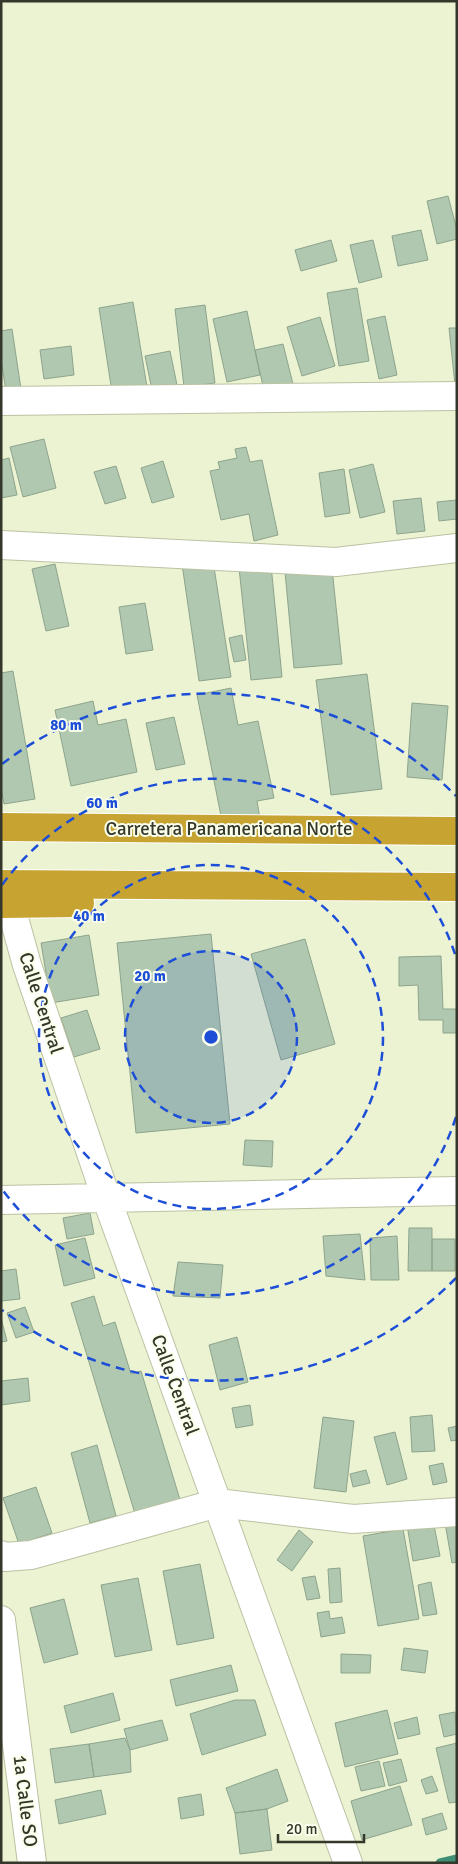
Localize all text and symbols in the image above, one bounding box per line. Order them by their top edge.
text: 80 m [50,716,82,734]
text: 60 m [86,794,118,812]
street label: Carretera Panamericana Norte [106,817,352,841]
text: 40 m [73,907,105,925]
street label: Calle Central [13,949,69,1057]
text: 20 m [134,967,166,985]
centre of rings [202,1028,220,1046]
street label: Calle Central [146,1331,204,1439]
street label: 1a Calle SO [7,1754,43,1848]
scale bar [278,1812,364,1844]
text: 20 m [286,1820,317,1838]

